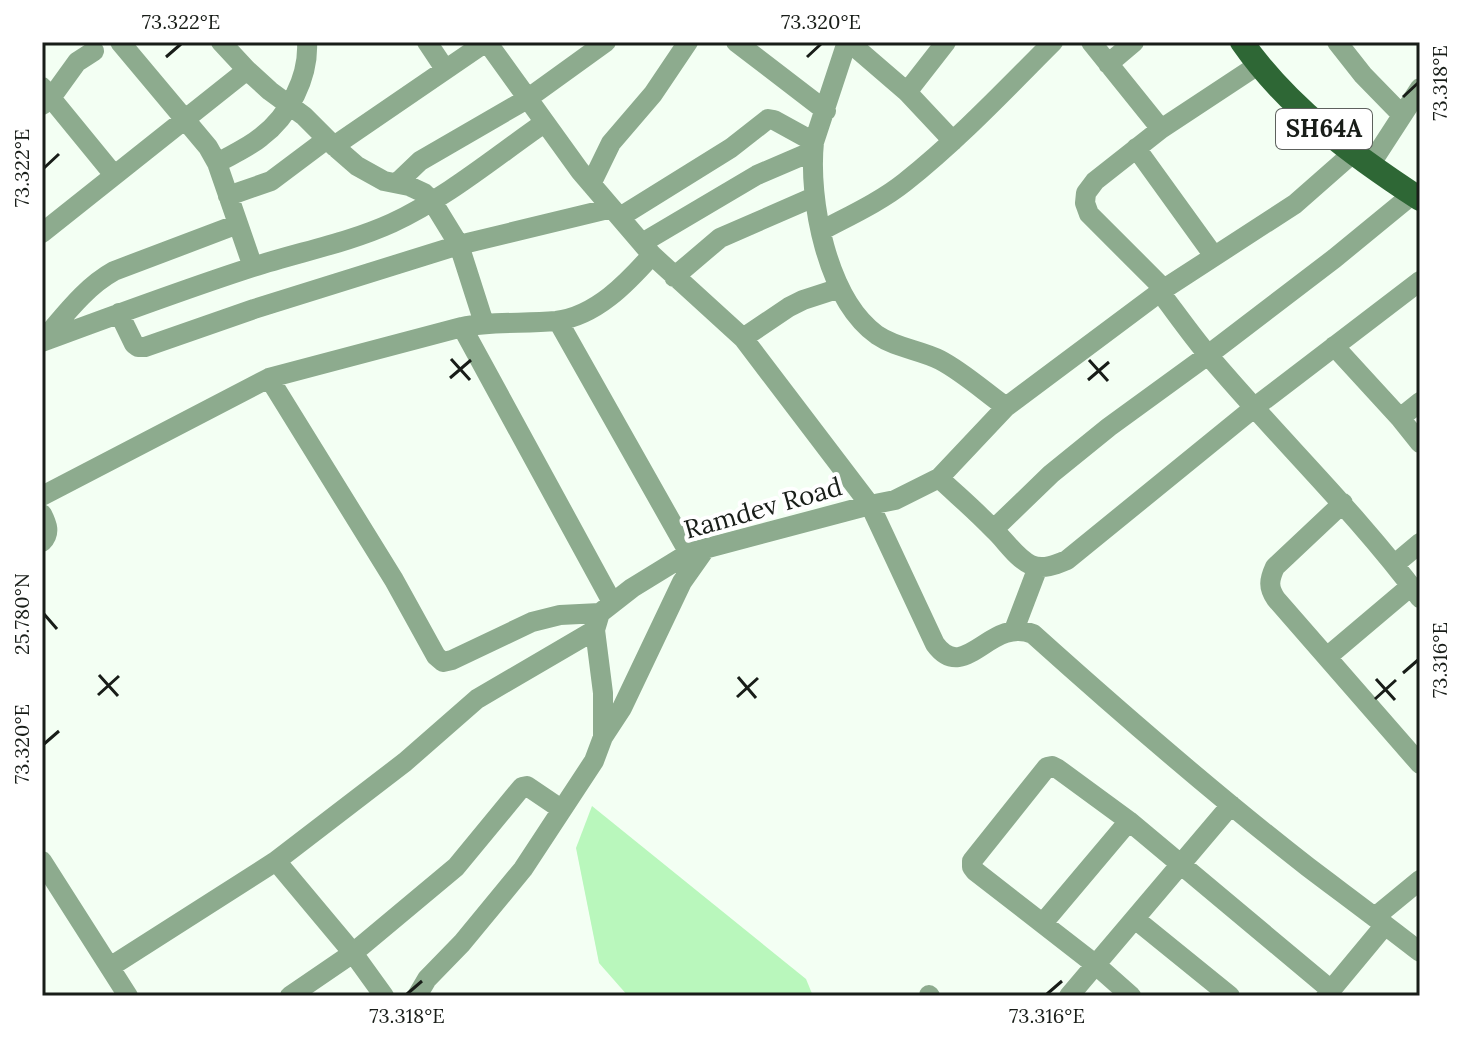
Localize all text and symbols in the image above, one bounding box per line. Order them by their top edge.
text: 73.322°E [142,9,220,34]
text: 73.320°E [781,9,861,34]
text: 73.318°E [1427,45,1452,121]
road number: SH64A [1276,109,1372,149]
text: 73.322°E [9,129,34,207]
street label: Ramdev Road [680,469,846,546]
text: 25.780°N [9,573,34,655]
text: 73.316°E [1427,622,1452,698]
text: 73.320°E [9,704,34,784]
text: 73.318°E [369,1003,445,1028]
text: 73.316°E [1009,1003,1085,1028]

